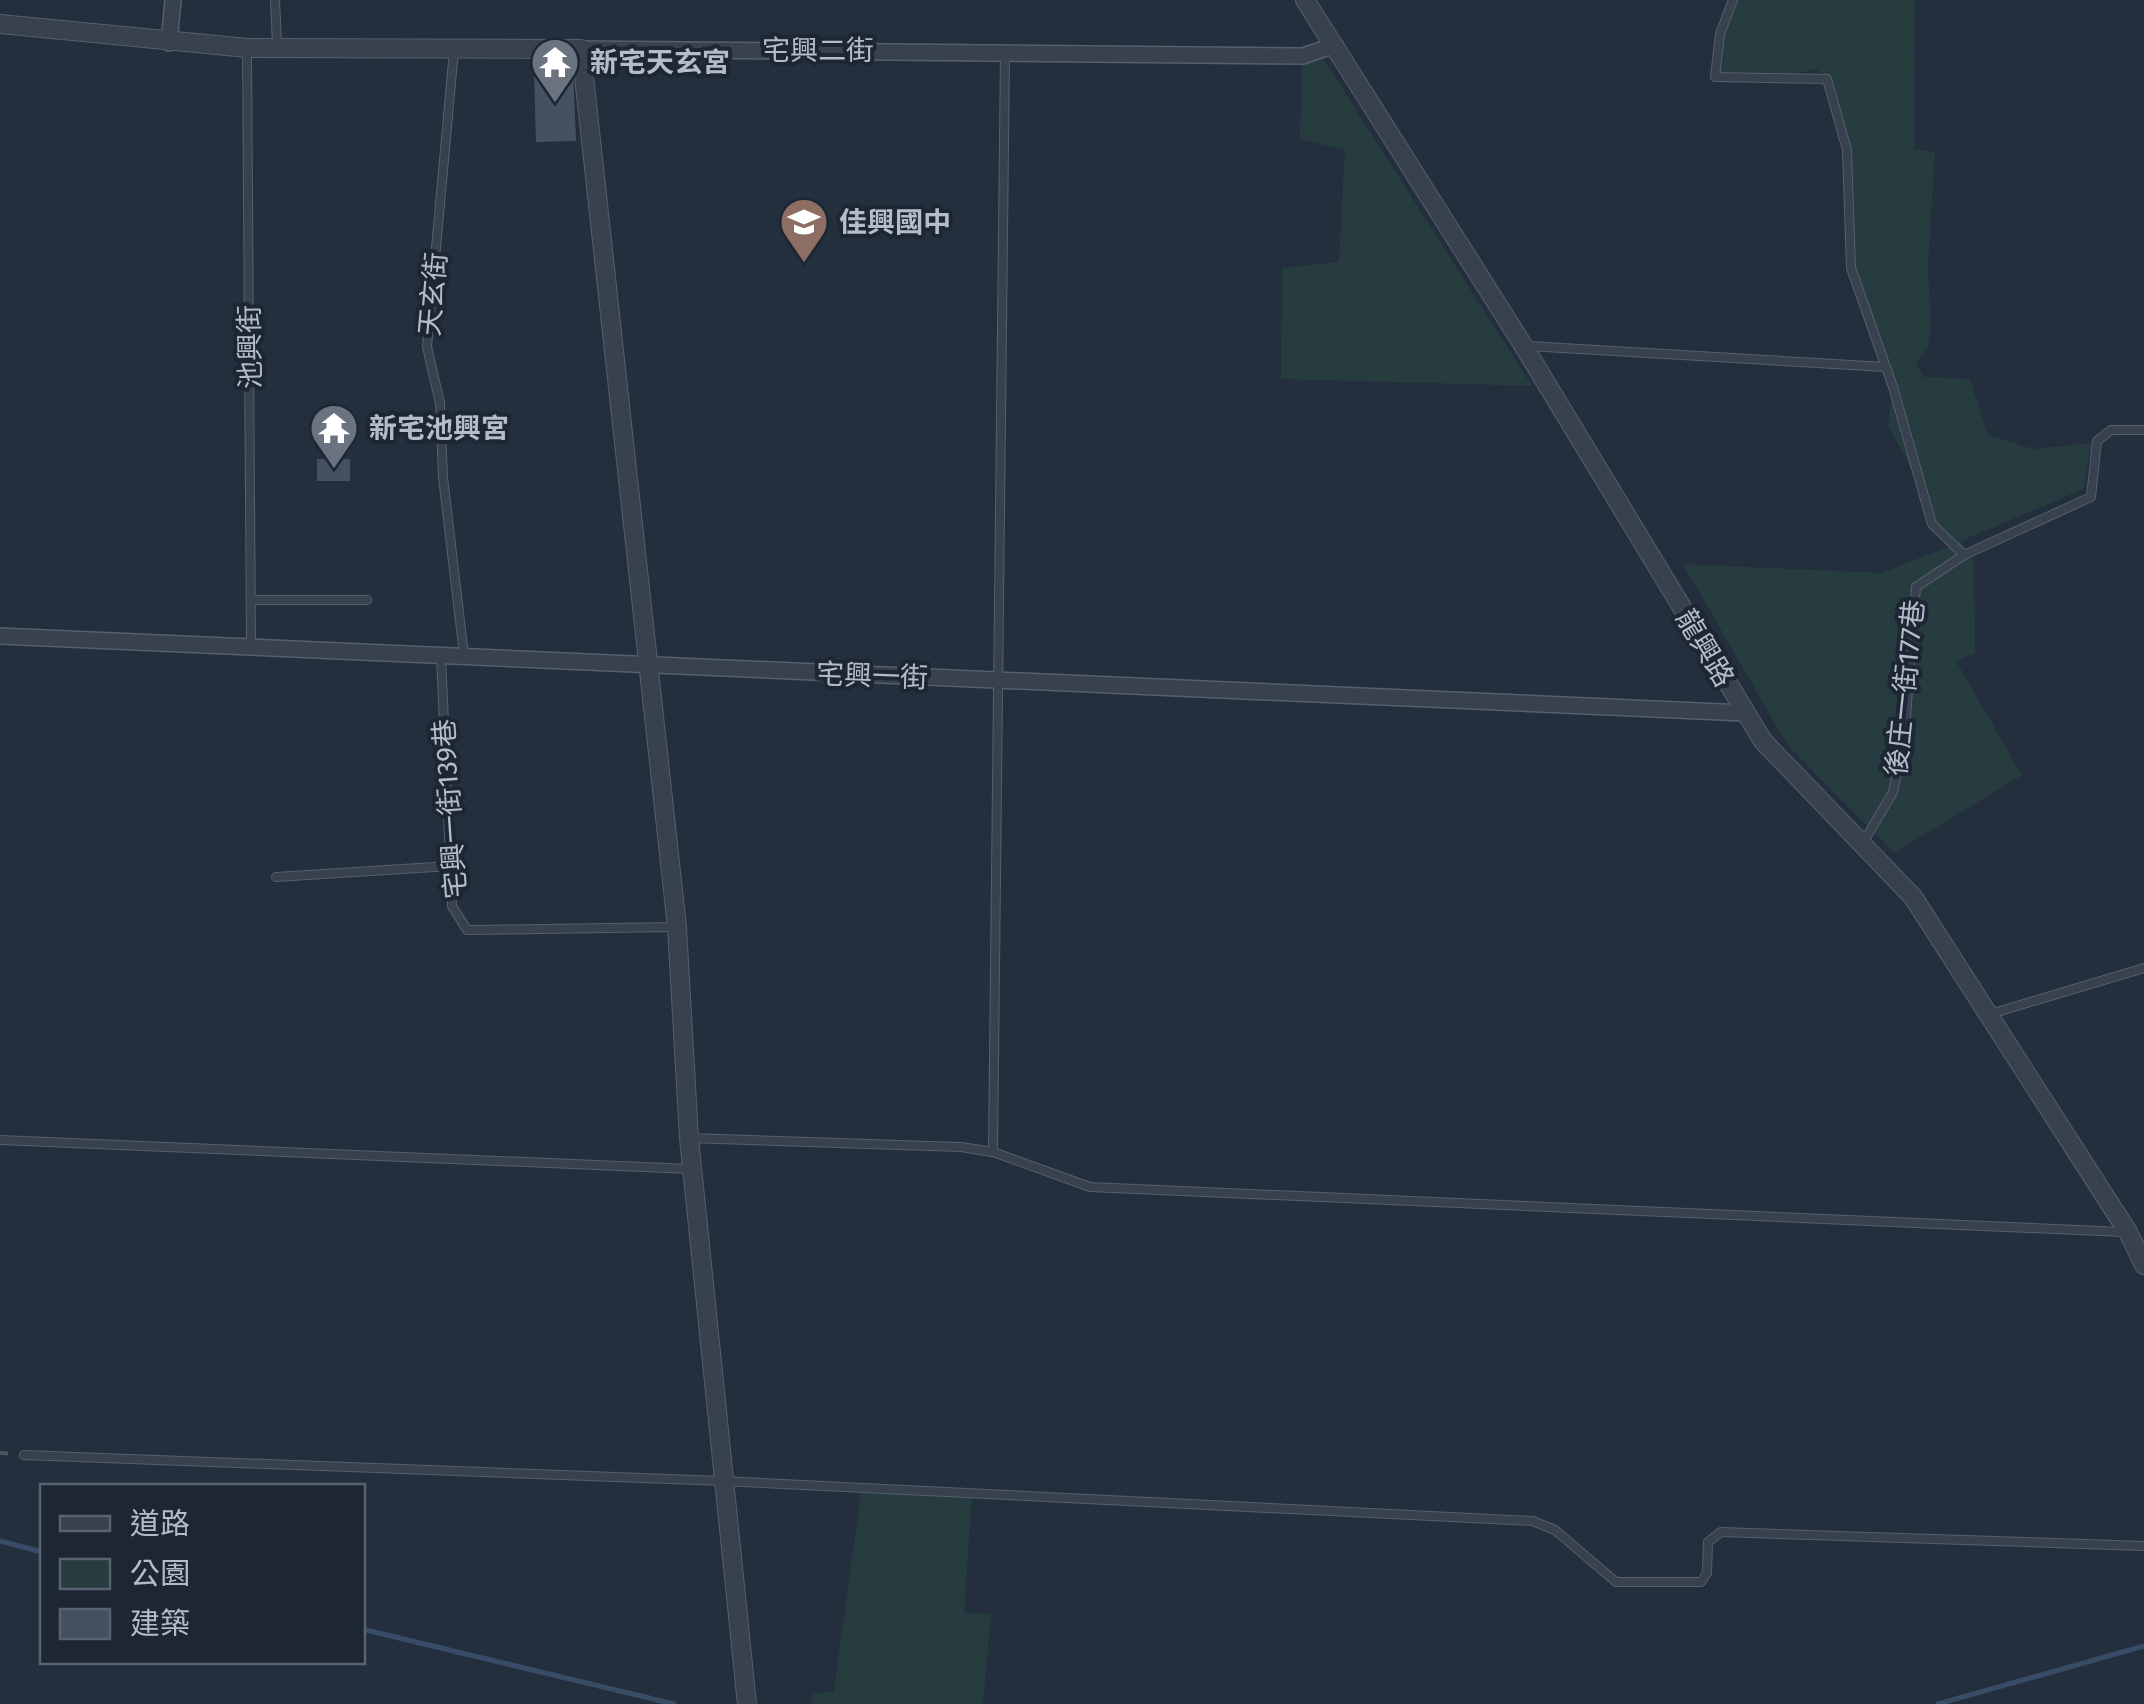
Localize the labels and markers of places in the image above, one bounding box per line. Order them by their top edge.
temple icon: 新宅天玄宮 [529,36,581,104]
place label: 新宅天玄宮 [590,46,730,79]
school or university icon: 佳興國中 [778,196,830,264]
place label: 佳興國中 [839,206,951,239]
temple icon: 新宅池興宮 [308,402,360,470]
place label: 新宅池興宮 [369,412,509,445]

